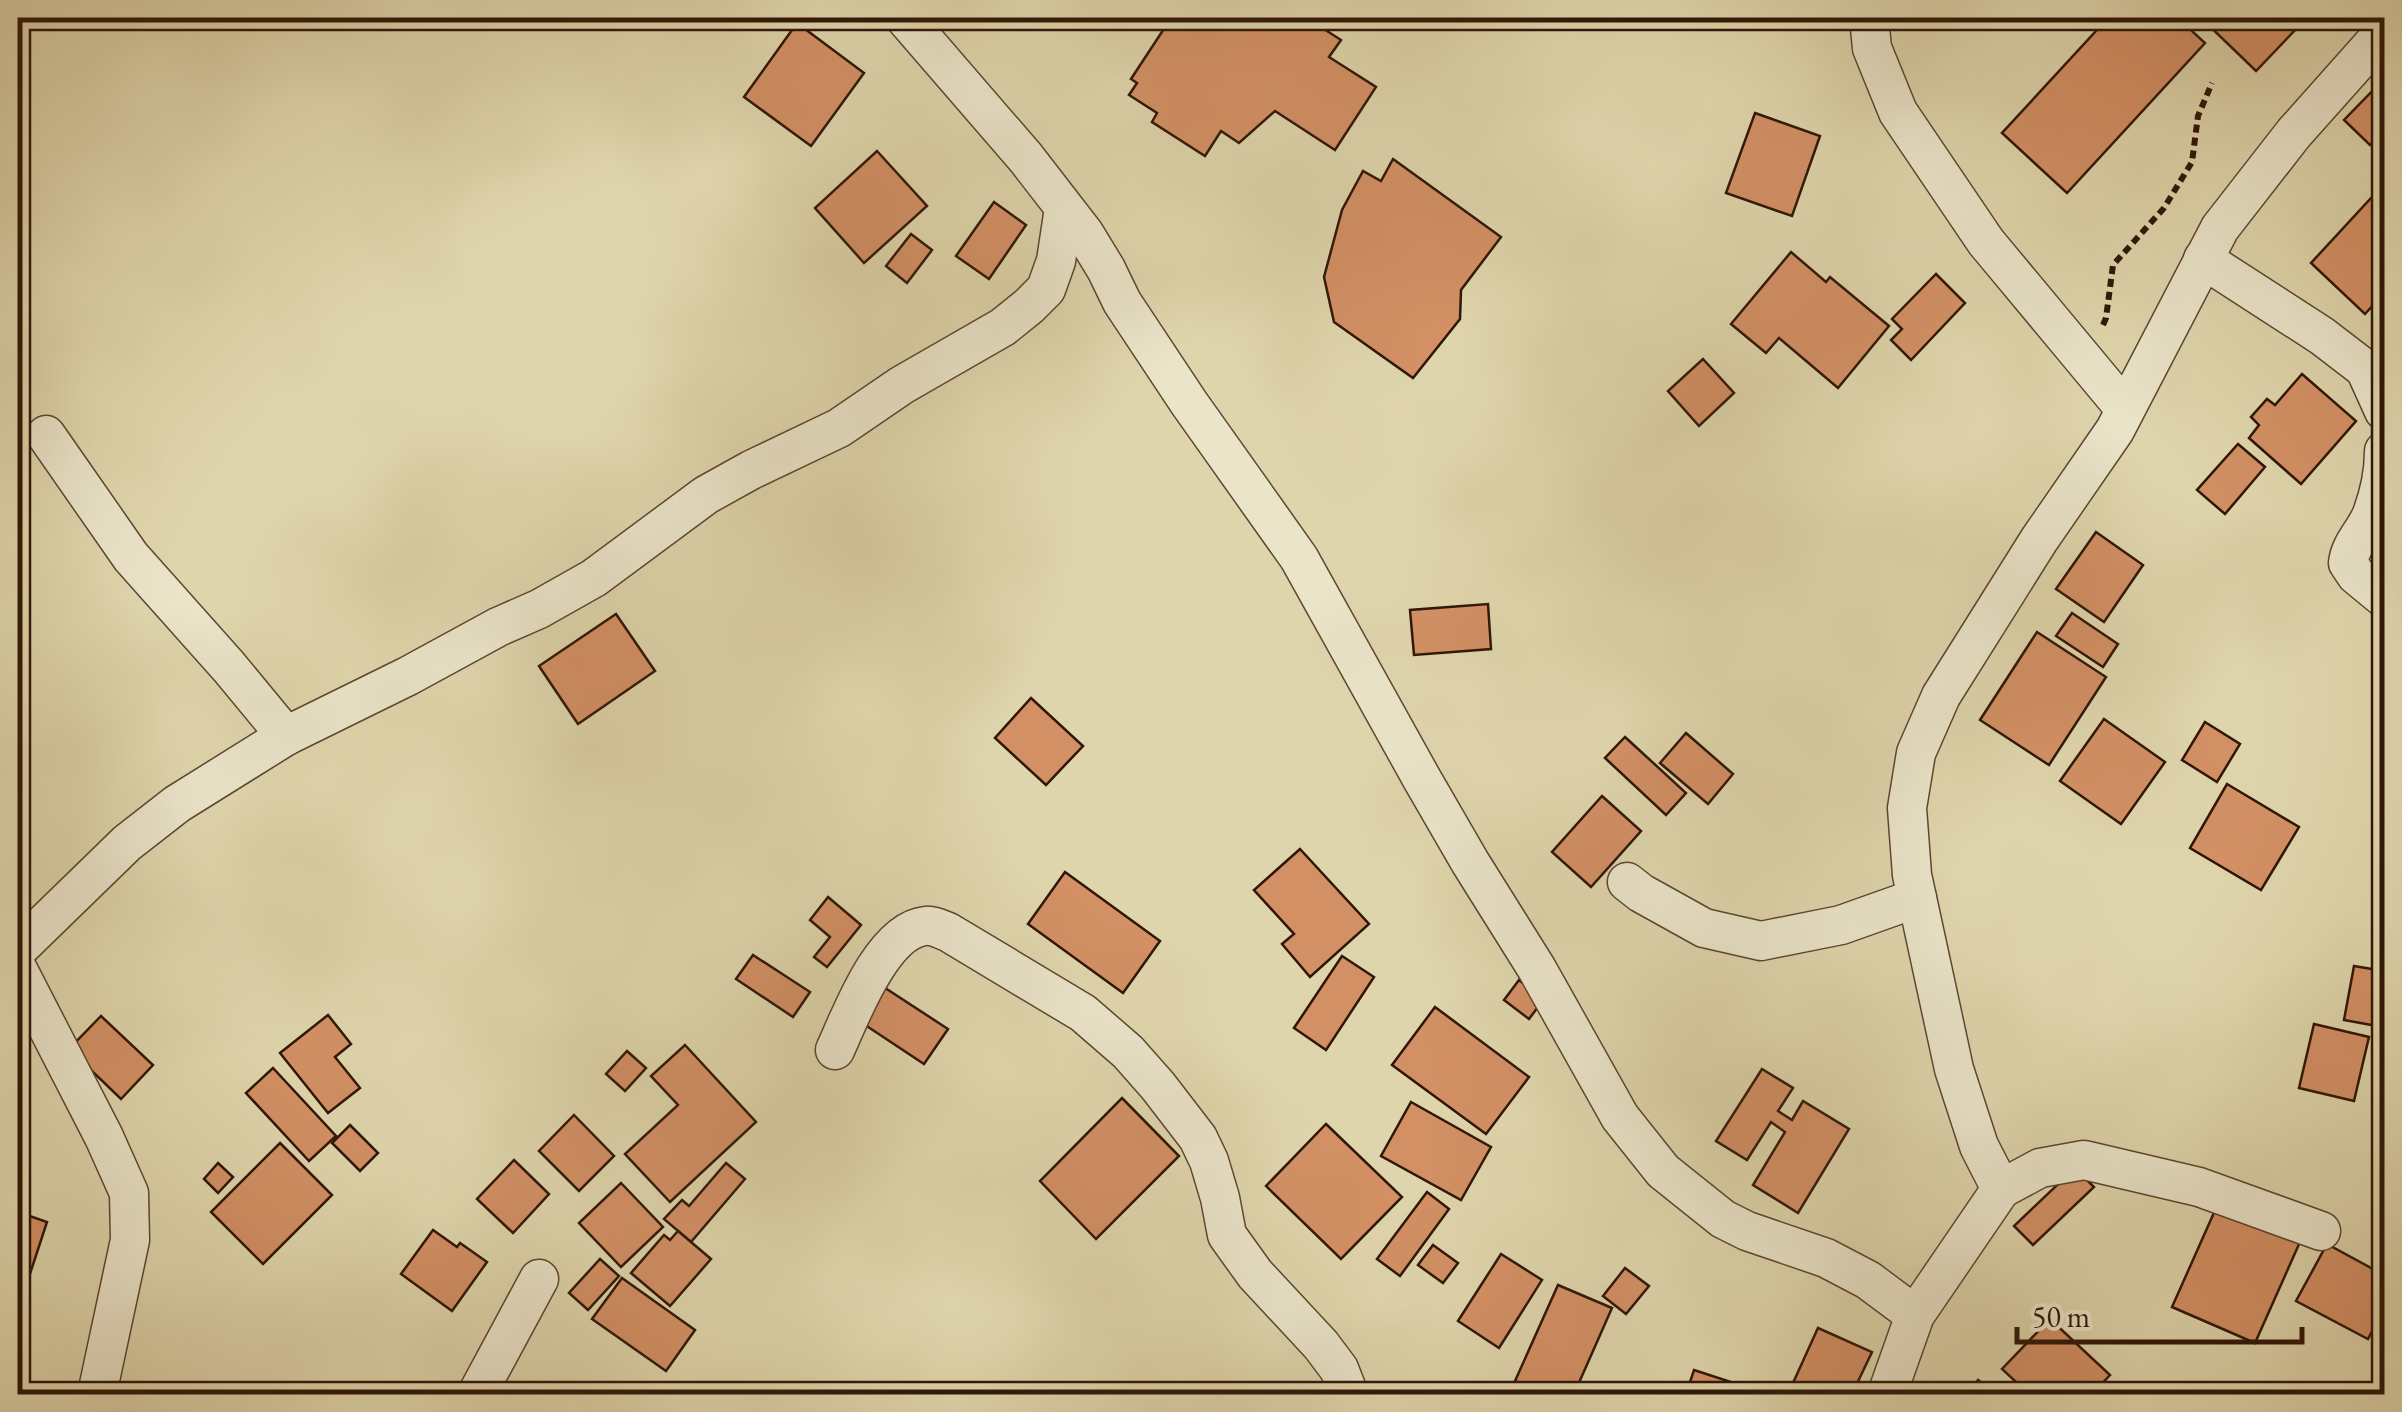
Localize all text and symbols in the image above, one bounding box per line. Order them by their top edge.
scale bar [2017,1282,2302,1344]
text: 50 m [2032,1297,2090,1336]

